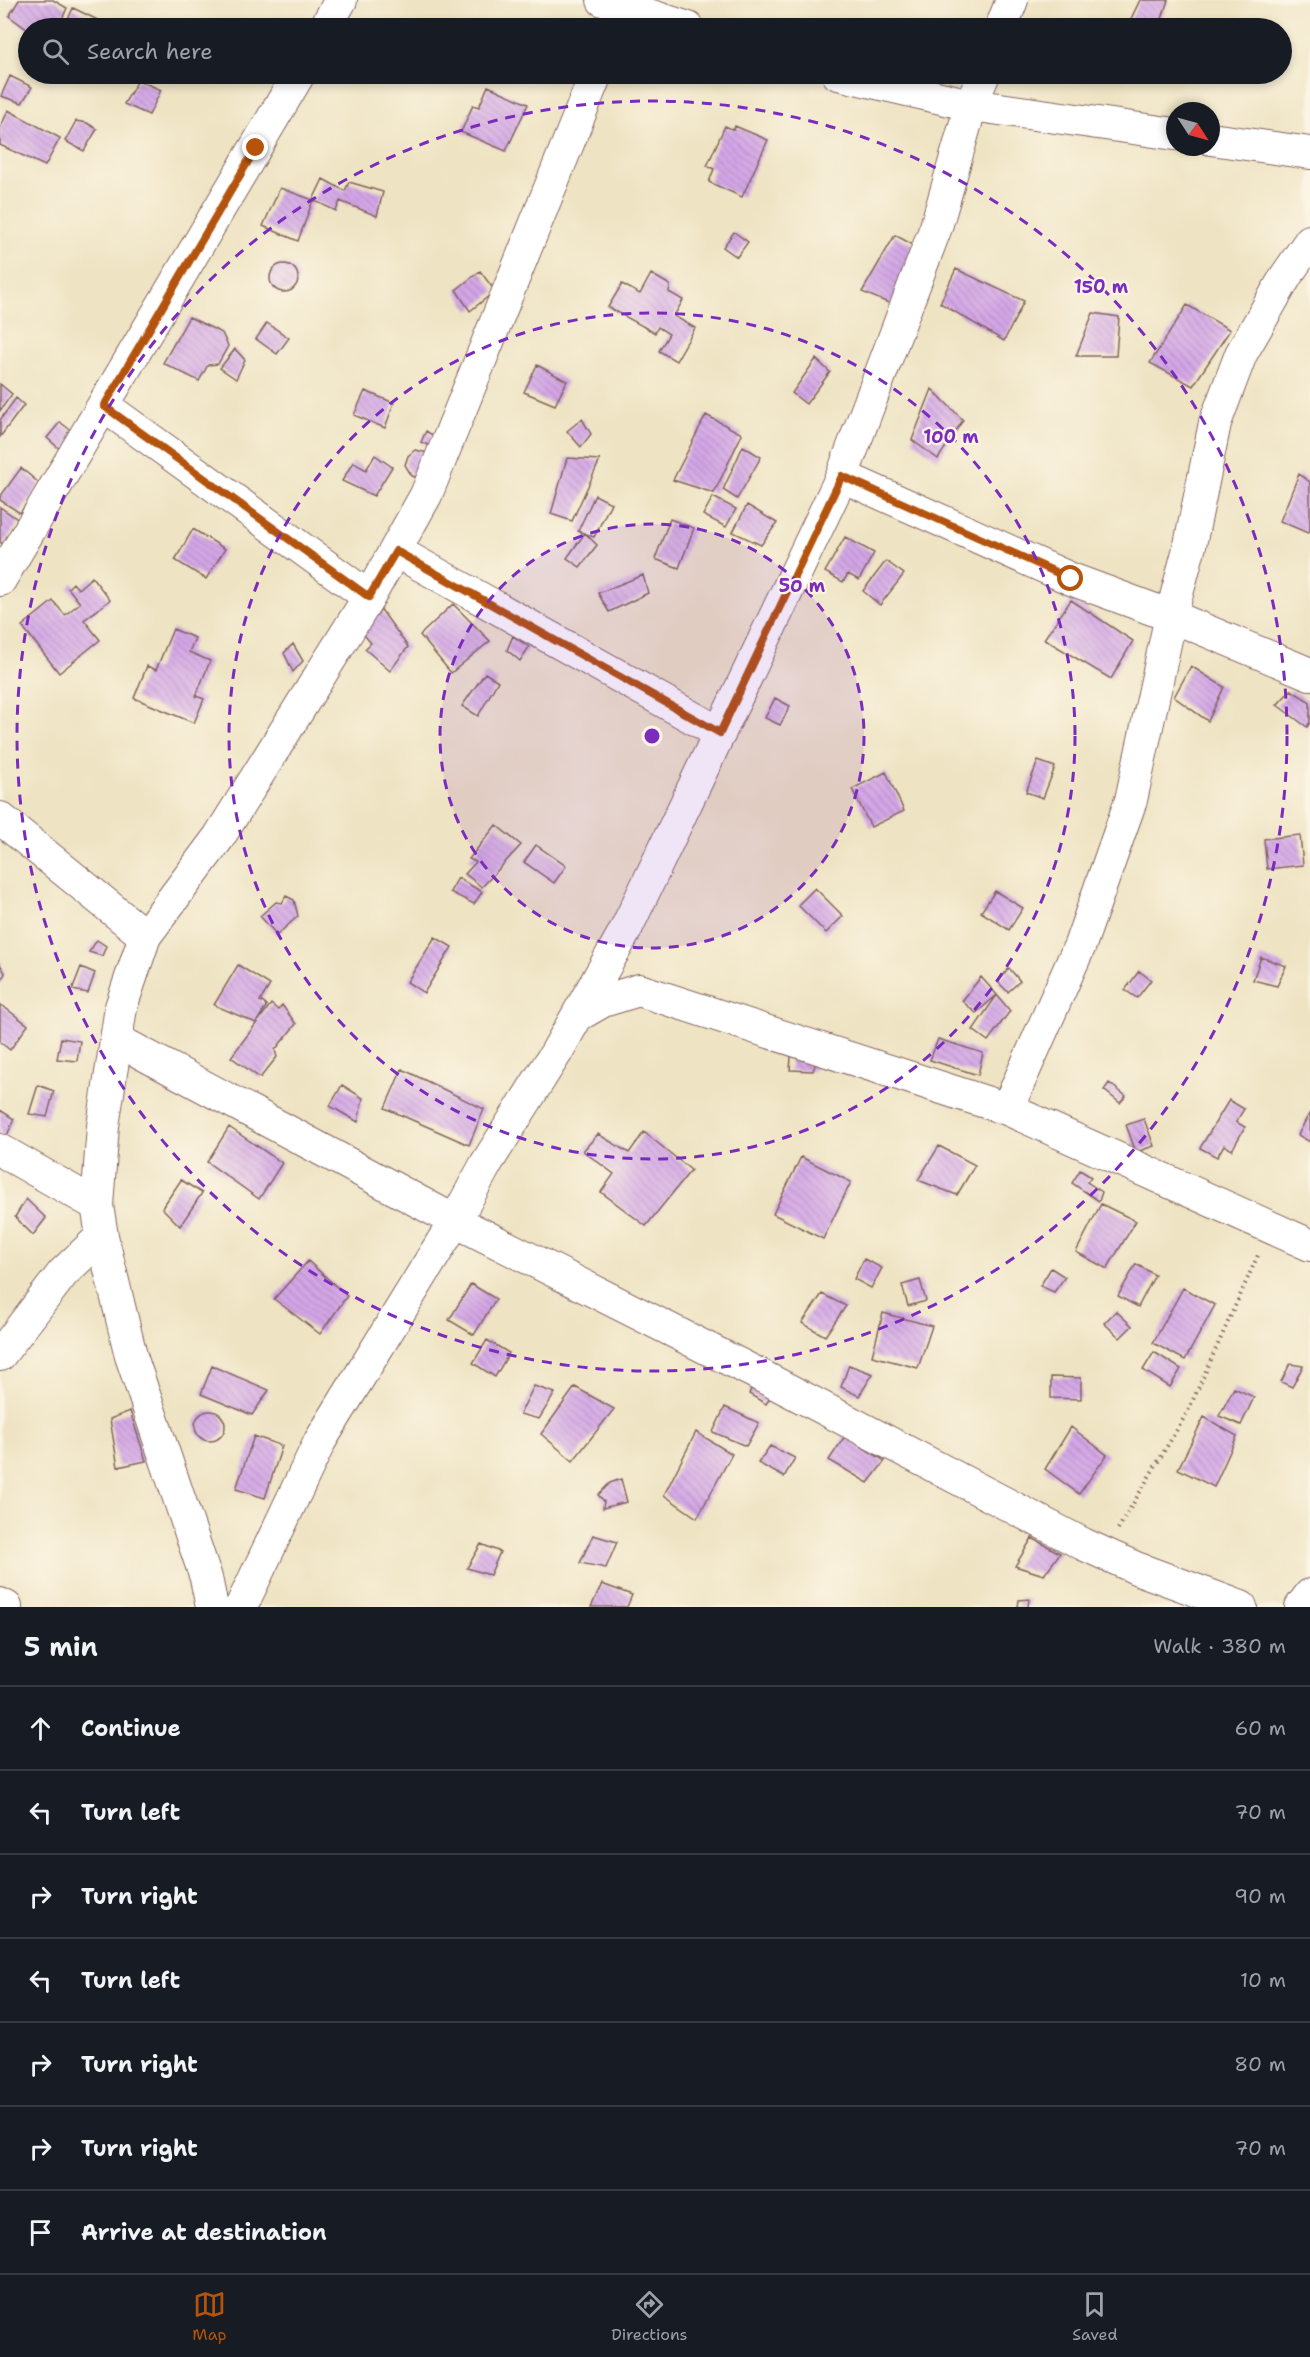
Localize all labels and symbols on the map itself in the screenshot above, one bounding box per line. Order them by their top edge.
north arrow [1166,102,1220,156]
route end [242,134,268,160]
text: 150 m [1074,275,1129,299]
text: 100 m [923,425,979,449]
route start [1057,565,1083,591]
text: 50 m [779,574,826,598]
centre of rings [642,726,662,746]

